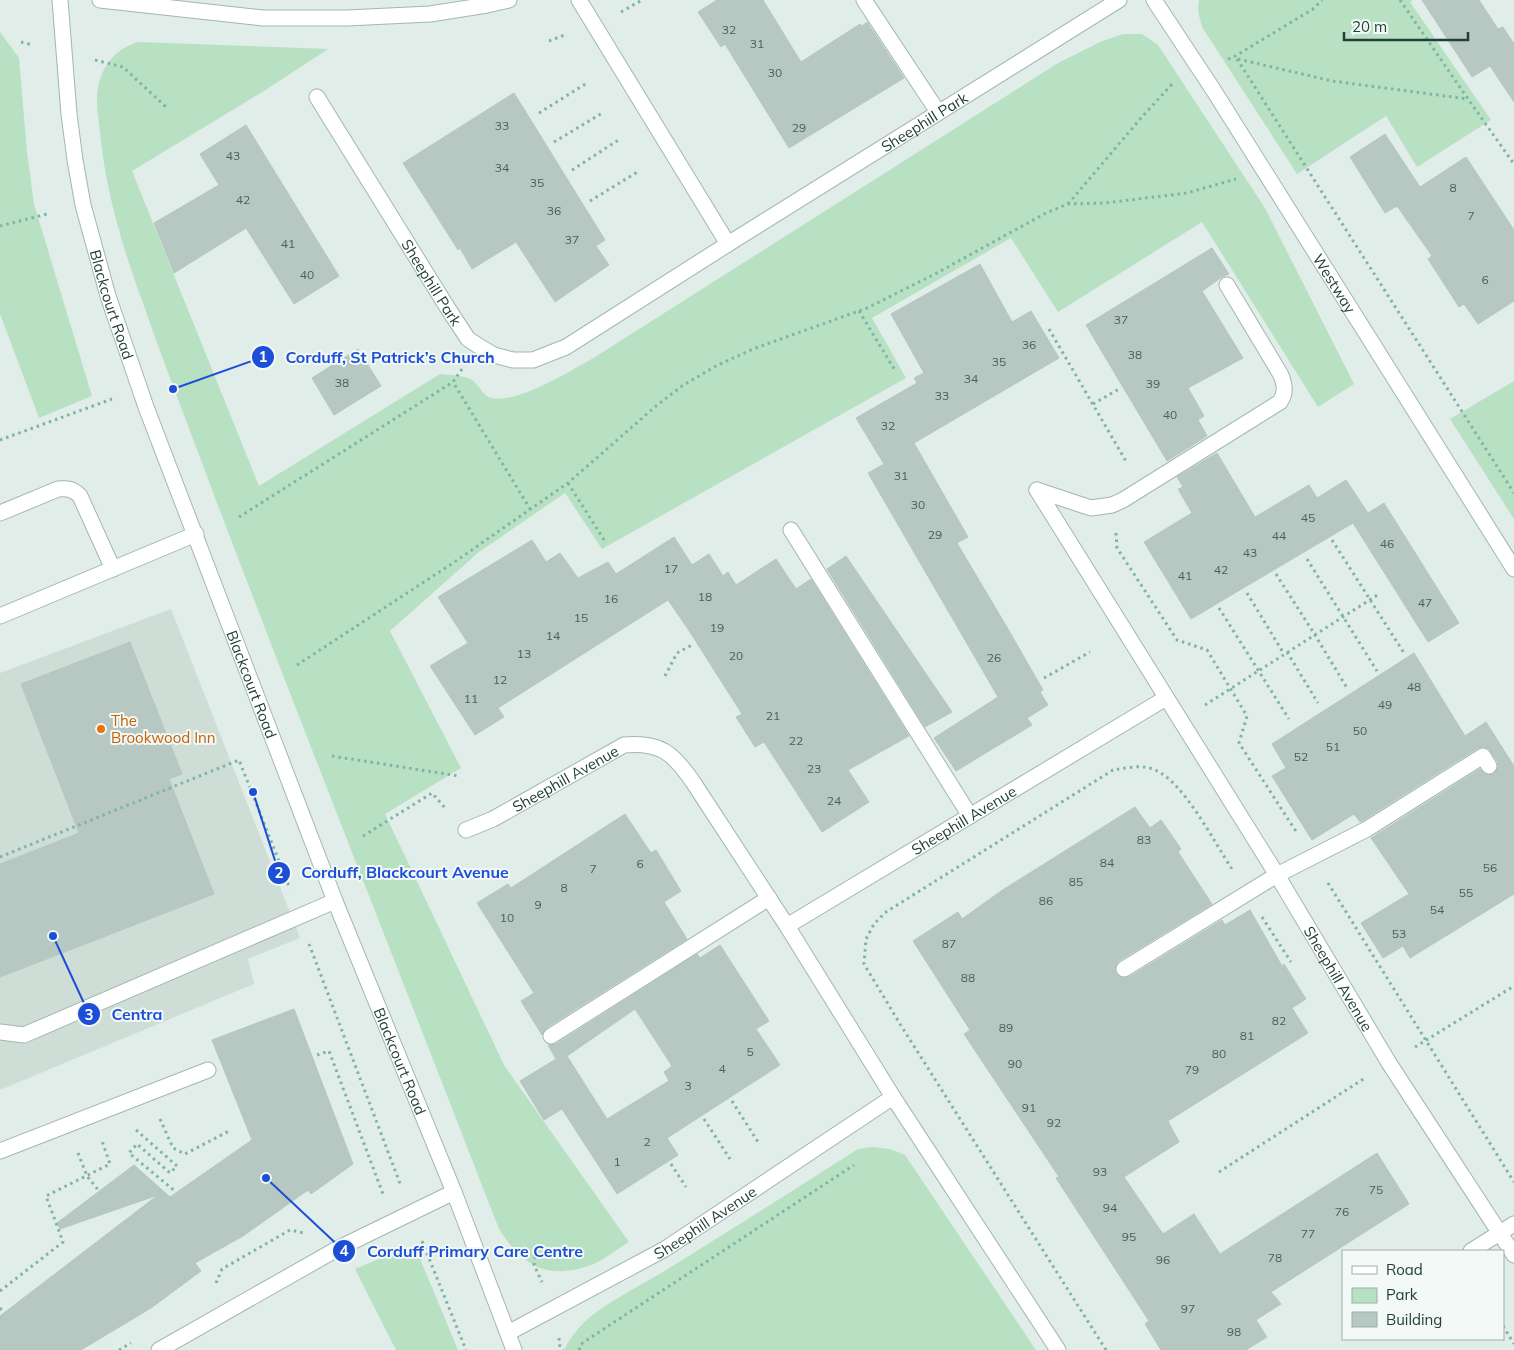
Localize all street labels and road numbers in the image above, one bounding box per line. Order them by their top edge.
street label: Sheephill Park [877,87,971,156]
street label: Sheephill Park [398,235,466,329]
street label: Blackcourt Road [86,247,138,362]
street label: Westway [1309,250,1360,317]
street label: Blackcourt Road [223,628,281,741]
street label: Sheephill Avenue [509,741,622,816]
street label: Sheephill Avenue [908,781,1020,859]
street label: Sheephill Avenue [1300,922,1377,1034]
street label: Blackcourt Road [370,1005,431,1117]
street label: Sheephill Avenue [650,1181,760,1263]

